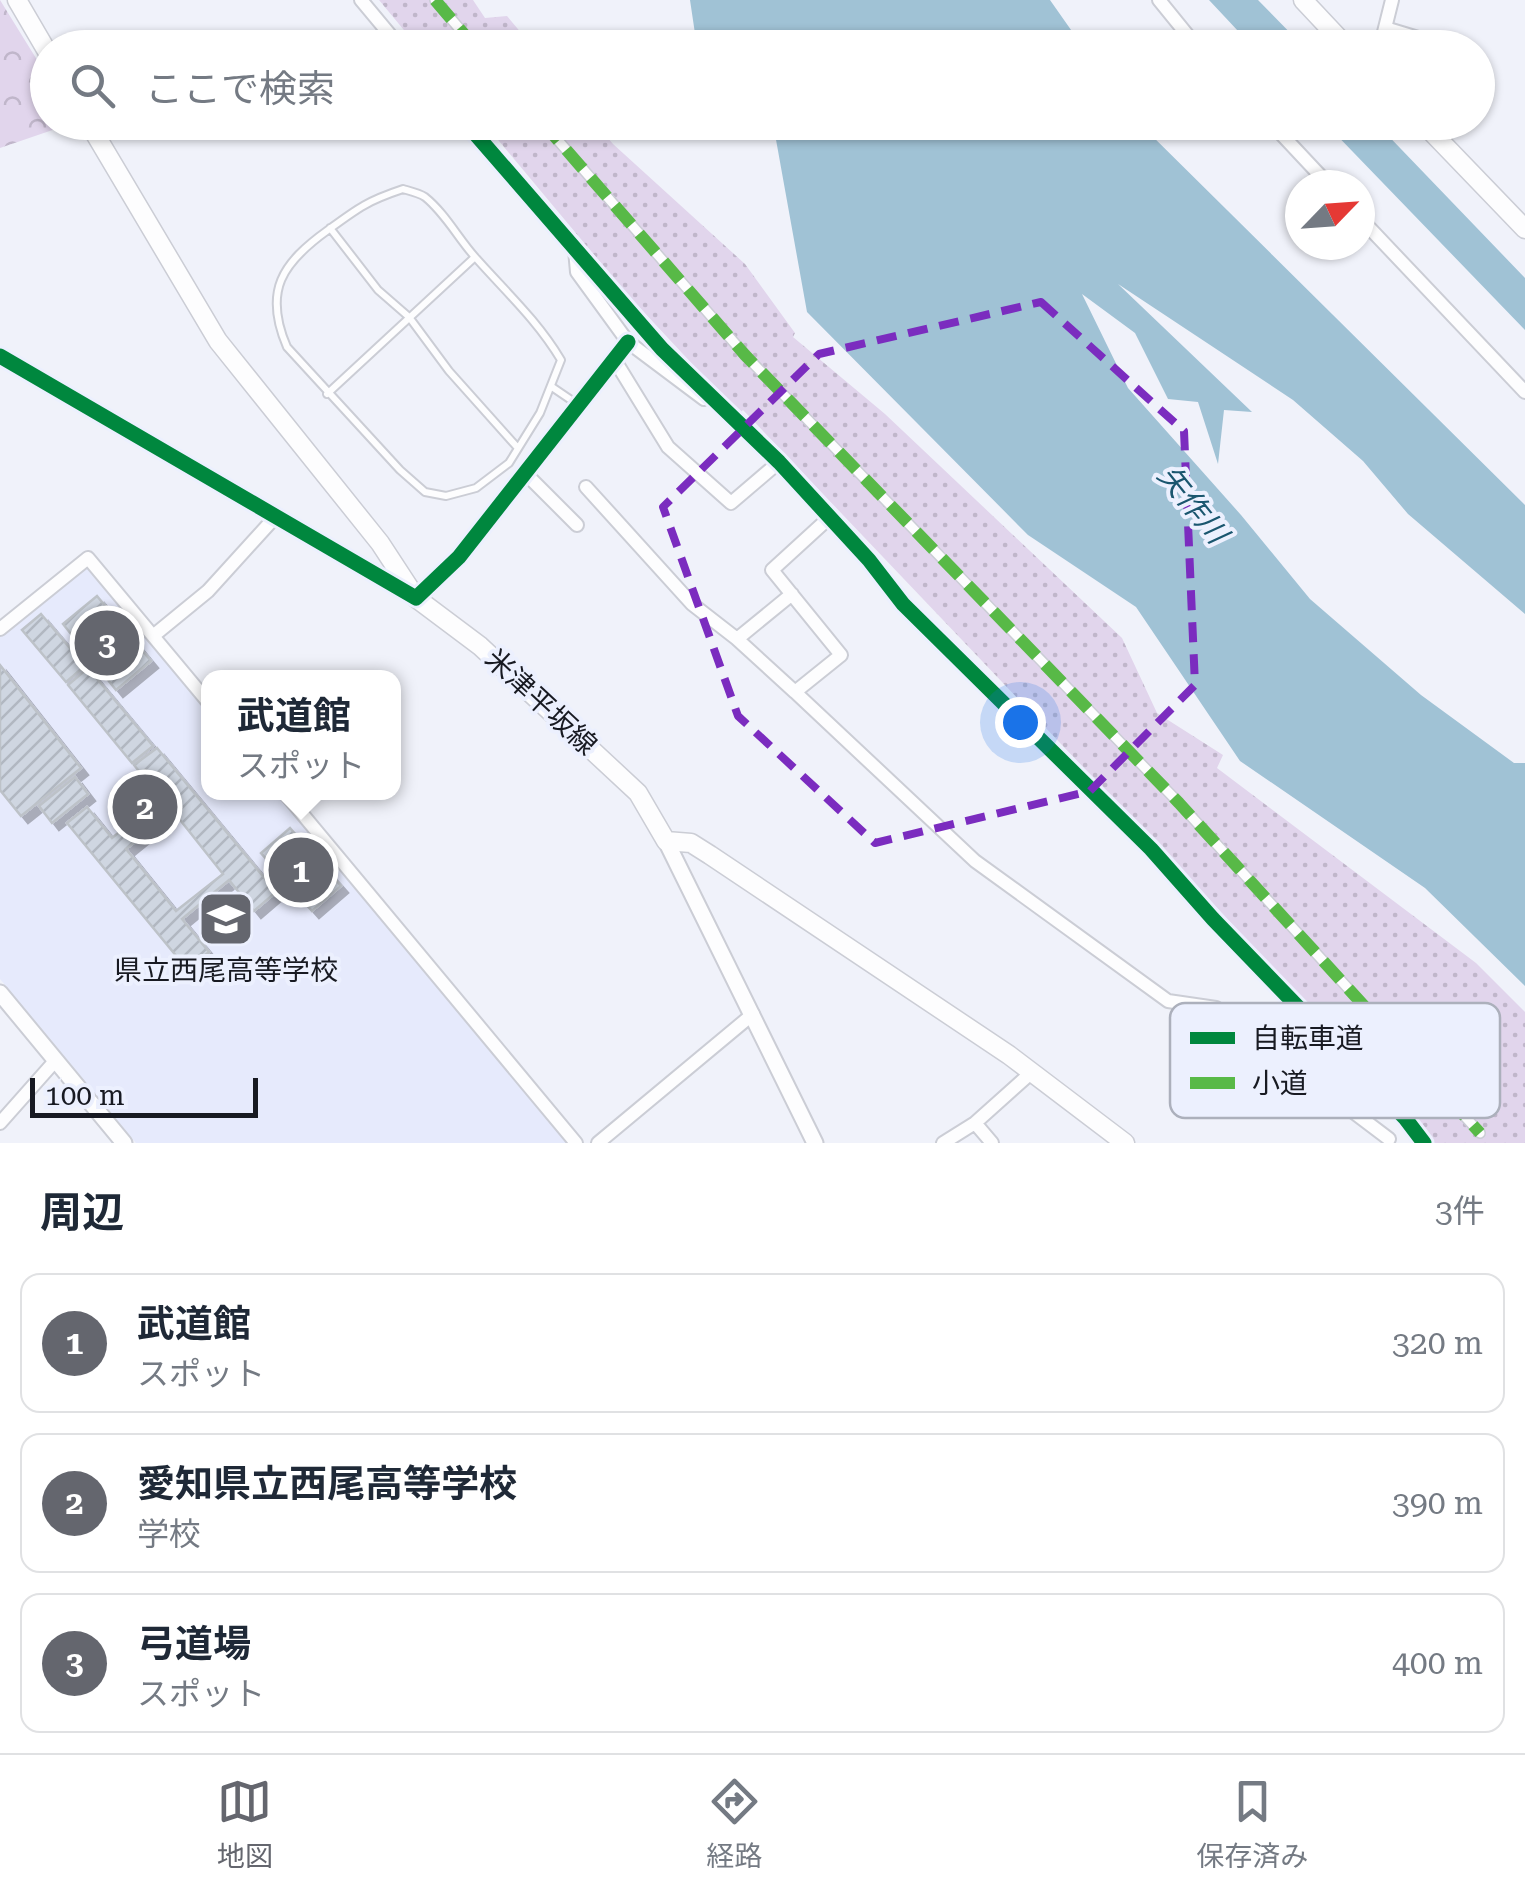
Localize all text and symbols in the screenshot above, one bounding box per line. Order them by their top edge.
search box [30,30,1495,140]
icon: search [65,58,120,113]
text: ここで検索 [145,67,335,111]
north arrow [1285,170,1375,260]
water label: 矢作川 [1151,458,1237,552]
pin: 3 [74,606,140,680]
street label: 米津平坂線 [479,642,603,762]
popup [201,670,401,800]
text: 武道館 [237,694,351,738]
your location [995,697,1046,748]
text: スポット [237,747,365,785]
pin: 2 [112,770,178,844]
pin: 1 [268,832,334,908]
school or university icon: 県立西尾高等学校 [196,889,256,949]
place label: 県立西尾高等学校 [114,954,338,987]
legend [1170,1003,1500,1118]
text: 自転車道 [1252,1022,1364,1055]
text: 小道 [1252,1067,1308,1100]
scale bar [30,1073,258,1118]
text: 100 m [45,1079,125,1112]
text: 周辺 [40,1188,124,1237]
text: 3件 [1435,1192,1485,1230]
text: 武道館 [137,1302,251,1346]
text: 1 [66,1324,83,1362]
text: 320 m [1392,1324,1483,1362]
text: スポット [137,1355,265,1393]
text: 愛知県立西尾高等学校 [137,1462,517,1506]
text: 2 [66,1484,83,1522]
text: 390 m [1392,1484,1483,1522]
text: 学校 [137,1515,201,1553]
text: 弓道場 [137,1622,251,1666]
text: 3 [66,1644,83,1682]
text: 400 m [1392,1644,1483,1682]
text: スポット [137,1675,265,1713]
tab: 地図 [217,1774,273,1874]
tab: 経路 [706,1774,762,1874]
tab: 保存済み [1196,1774,1308,1874]

